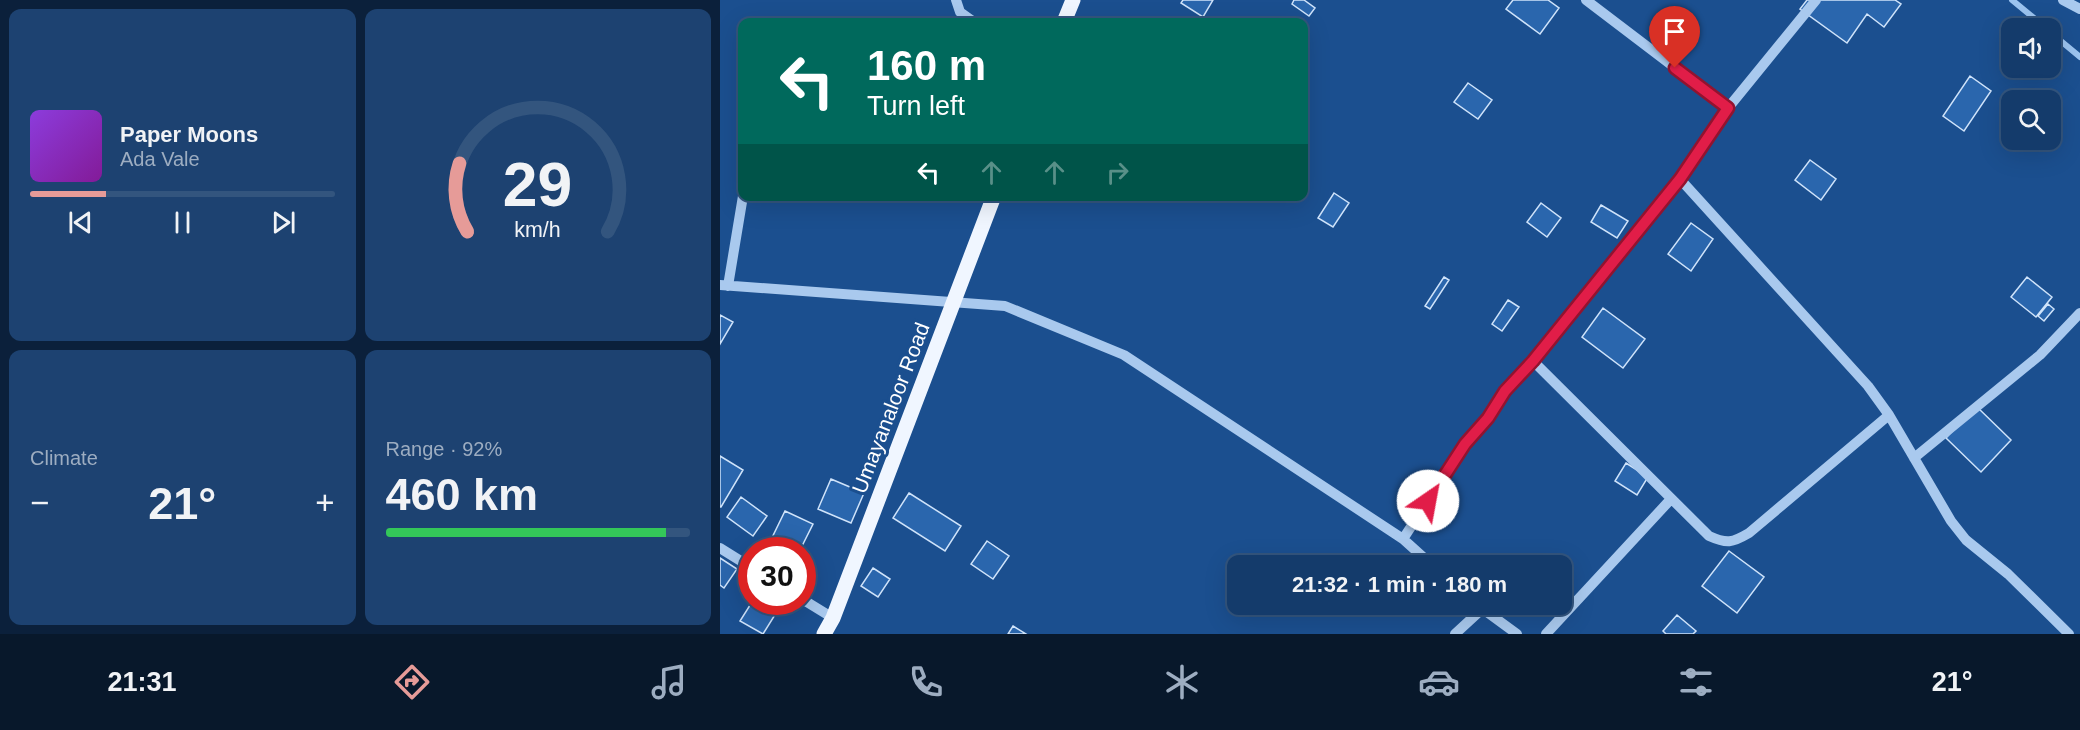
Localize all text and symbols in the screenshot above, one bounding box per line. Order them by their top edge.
pin [1649,6,1700,68]
icon: arrive [1658,15,1691,48]
map controls [2001,18,2061,150]
button: sound [2001,18,2061,78]
icon: left [768,42,846,120]
text: 160 m [867,42,986,89]
button: search [2001,90,2061,150]
text: Turn left [867,91,965,121]
text: Paper Moons [120,122,258,147]
text: Ada Vale [120,148,200,170]
text: 29 [503,150,572,219]
icon: left [912,156,945,189]
icon: ahead [975,156,1008,189]
icon: ahead [1038,156,1071,189]
icon: right [1101,156,1134,189]
icon: previous [64,206,97,239]
icon: pause [166,206,199,239]
icon: next [267,206,300,239]
text: km/h [515,218,561,242]
street label: Umayanaloor Road [847,319,934,496]
text: Range · 92% [386,438,502,460]
text: Climate [30,447,98,469]
text: 460 km [386,469,538,520]
position arrow [1396,469,1460,533]
text: 21° [148,478,216,529]
text: − [30,484,49,521]
text: + [315,484,335,521]
speed limit sign: 30 [738,537,816,615]
text: 21:32 · 1 min · 180 m [1292,572,1507,597]
icon: directions [391,661,433,703]
icon: music [648,661,690,703]
icon: phone [905,661,947,703]
icon: climate [1161,661,1203,703]
icon: car [1418,661,1460,703]
icon: filters [1675,661,1717,703]
text: 21:31 [107,667,176,697]
text: 21° [1932,667,1973,697]

